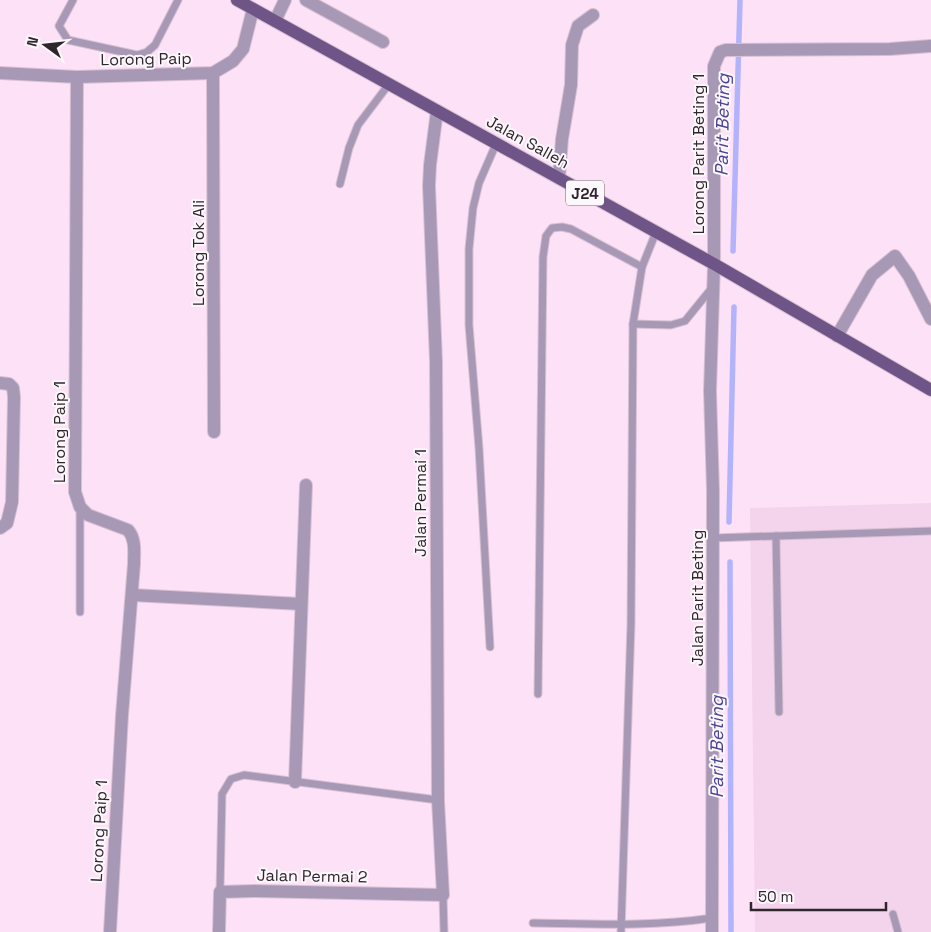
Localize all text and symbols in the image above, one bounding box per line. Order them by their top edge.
north arrow [20,20,70,70]
text: N [23,35,42,49]
street label: Lorong Paip [100,48,192,70]
water label: Parit Beting [710,72,734,176]
street label: Lorong Parit Beting 1 [688,74,709,234]
street label: Jalan Salleh [483,111,573,173]
road number: J24 [566,180,604,206]
street label: Lorong Tok Ali [188,200,209,306]
street label: Lorong Paip 1 [49,381,70,483]
street label: Jalan Permai 1 [410,449,431,557]
street label: Jalan Parit Beting [687,530,708,666]
water label: Parit Beting [705,694,728,798]
street label: Lorong Paip 1 [86,779,112,883]
street label: Jalan Permai 2 [256,865,368,887]
scale bar [751,880,886,912]
text: 50 m [758,887,793,906]

